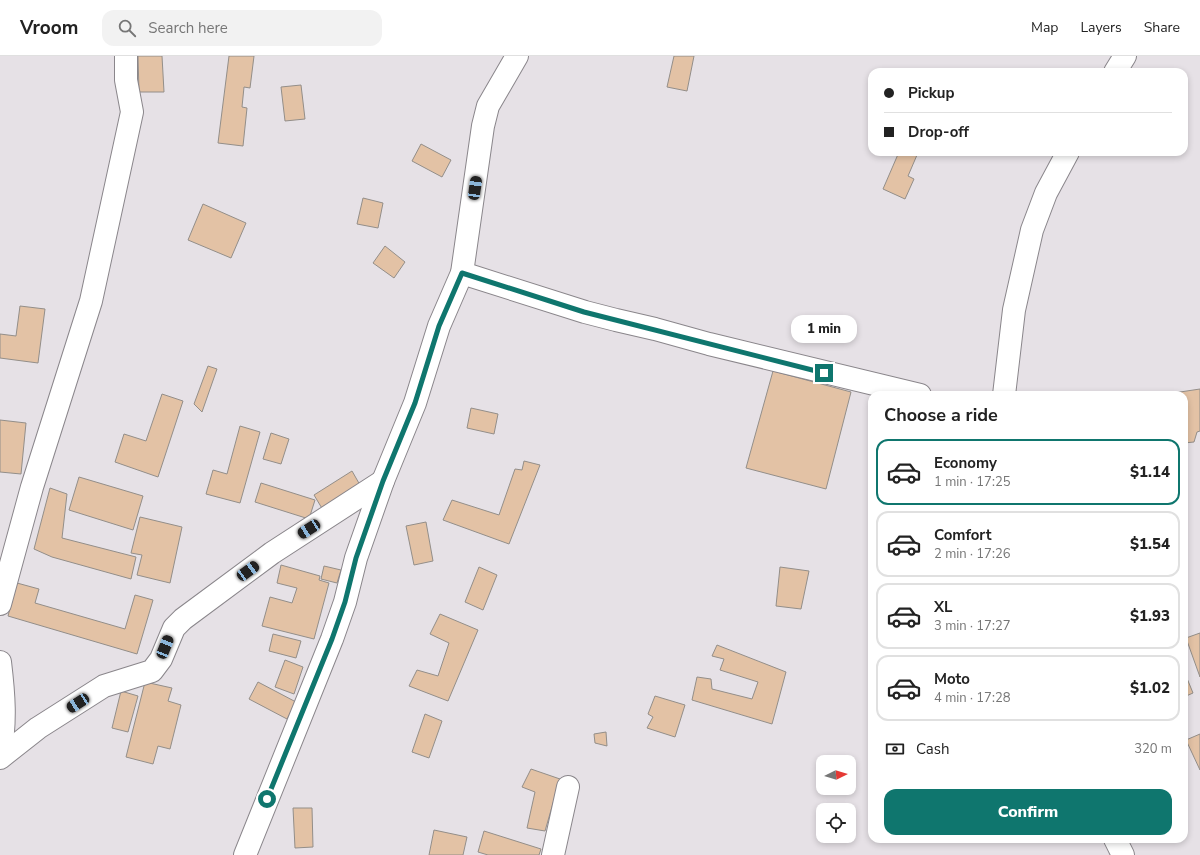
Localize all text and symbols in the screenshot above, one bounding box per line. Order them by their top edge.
search box [102,10,382,46]
text: Vroom [20,15,78,41]
icon: search [116,17,138,39]
text: Search here [148,18,228,38]
text: Map [1031,18,1058,37]
text: Layers [1080,18,1122,37]
text: Share [1144,18,1180,37]
text: Pickup [908,83,954,103]
text: Drop-off [908,122,969,142]
car [467,175,483,201]
callout: 1 min [791,315,857,343]
text: 1 min [807,320,841,338]
route end [815,364,833,382]
text: Choose a ride [884,403,998,427]
text: Economy [934,453,997,473]
icon: car [886,454,922,490]
text: $1.14 [1130,462,1170,482]
text: 1 min · 17:25 [934,473,1010,491]
car [296,517,322,541]
text: Comfort [934,525,991,545]
icon: car [886,526,922,562]
text: $1.54 [1130,534,1170,554]
text: 2 min · 17:26 [934,545,1010,563]
car [235,559,261,583]
text: XL [934,597,953,617]
icon: car [886,598,922,634]
text: $1.93 [1130,606,1170,626]
text: 3 min · 17:27 [934,617,1010,635]
car [155,634,175,660]
text: Moto [934,669,970,689]
icon: car [886,670,922,706]
text: $1.02 [1130,678,1170,698]
text: 4 min · 17:28 [934,689,1010,707]
car [65,691,91,715]
icon: cash [884,738,906,760]
text: Cash [916,739,950,759]
text: 320 m [1134,740,1172,758]
north arrow [816,755,856,795]
map controls [816,755,856,843]
button: Confirm [884,789,1172,835]
route start [258,790,276,808]
button: locate [816,803,856,843]

